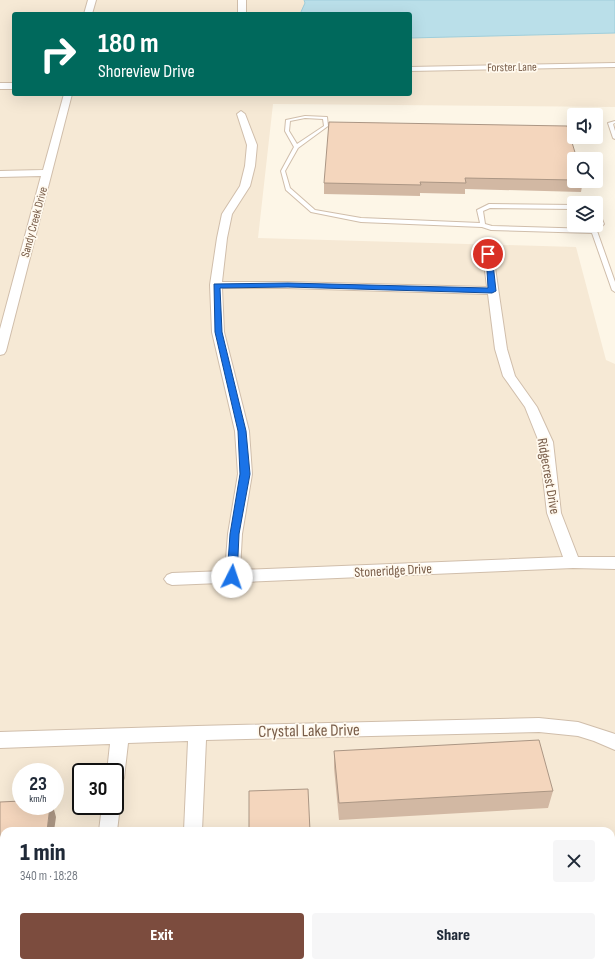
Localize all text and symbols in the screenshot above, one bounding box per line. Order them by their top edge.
text: 180 m [98,27,158,60]
icon: right [32,28,84,80]
street label: Forster Lane [487,60,537,75]
text: Shoreview Drive [98,61,195,82]
map controls [567,108,603,232]
button: sound [567,108,603,144]
button: search [567,152,603,188]
street label: Sandy Creek Drive [18,185,51,259]
button: layers [567,196,603,232]
pin [471,237,505,271]
icon: arrive [477,243,499,265]
street label: Ridgecrest Drive [533,437,564,515]
position arrow [211,556,253,598]
street label: Stoneridge Drive [354,560,432,581]
street label: Crystal Lake Drive [258,720,360,742]
speed limit sign: 30 [72,763,124,815]
text: 23 [29,772,47,796]
text: km/h [29,793,47,805]
text: 1 min [20,838,66,867]
button: close [553,840,595,882]
text: 340 m · 18:28 [20,868,78,884]
button: Exit [20,913,304,959]
button: Share [312,913,595,959]

